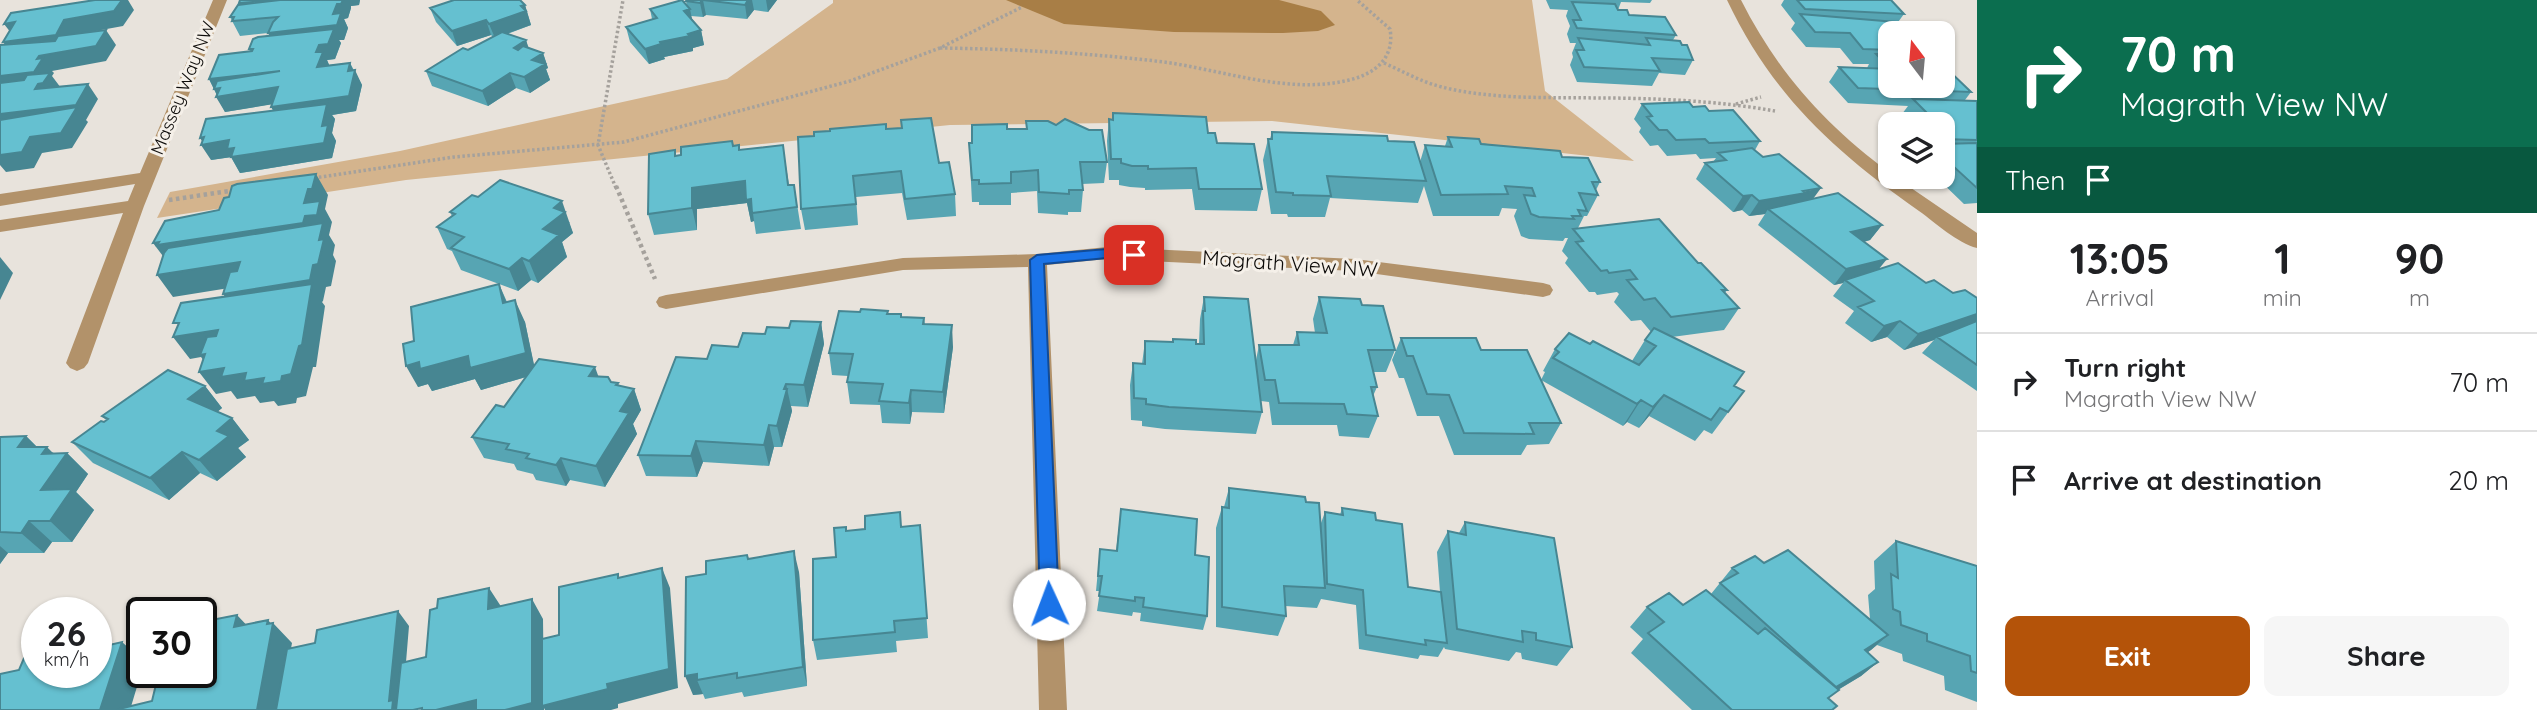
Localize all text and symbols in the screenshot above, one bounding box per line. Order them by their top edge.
street label: Massey Way NW [145,18,220,158]
north arrow [1878,21,1955,98]
map controls [1878,21,1955,189]
text: 70 m [2120,23,2236,84]
icon: right [2005,28,2096,119]
text: Magrath View NW [2120,84,2388,124]
button: layers [1878,112,1955,189]
icon: arrive [2079,161,2117,199]
text: Then [2005,164,2065,197]
pin [1104,225,1164,285]
text: 13:05 [2070,232,2170,285]
text: 1 [2274,232,2290,285]
text: 90 [2395,232,2444,285]
icon: arrive [1115,236,1153,274]
street label: Magrath View NW [1201,244,1379,282]
text: Arrival [2085,283,2154,312]
text: min [2263,283,2302,312]
text: m [2409,283,2430,312]
text: Turn right [2064,351,2186,384]
icon: right [2005,363,2043,401]
text: 70 m [2449,366,2509,399]
text: Magrath View NW [2064,384,2257,413]
icon: arrive [2005,461,2043,499]
text: Arrive at destination [2064,464,2322,497]
text: 20 m [2448,464,2509,497]
position arrow [1012,567,1086,641]
speed limit sign: 30 [126,597,217,688]
text: 26 [47,611,86,655]
button: Exit [2005,616,2250,696]
button: Share [2264,616,2509,696]
text: km/h [44,648,89,671]

